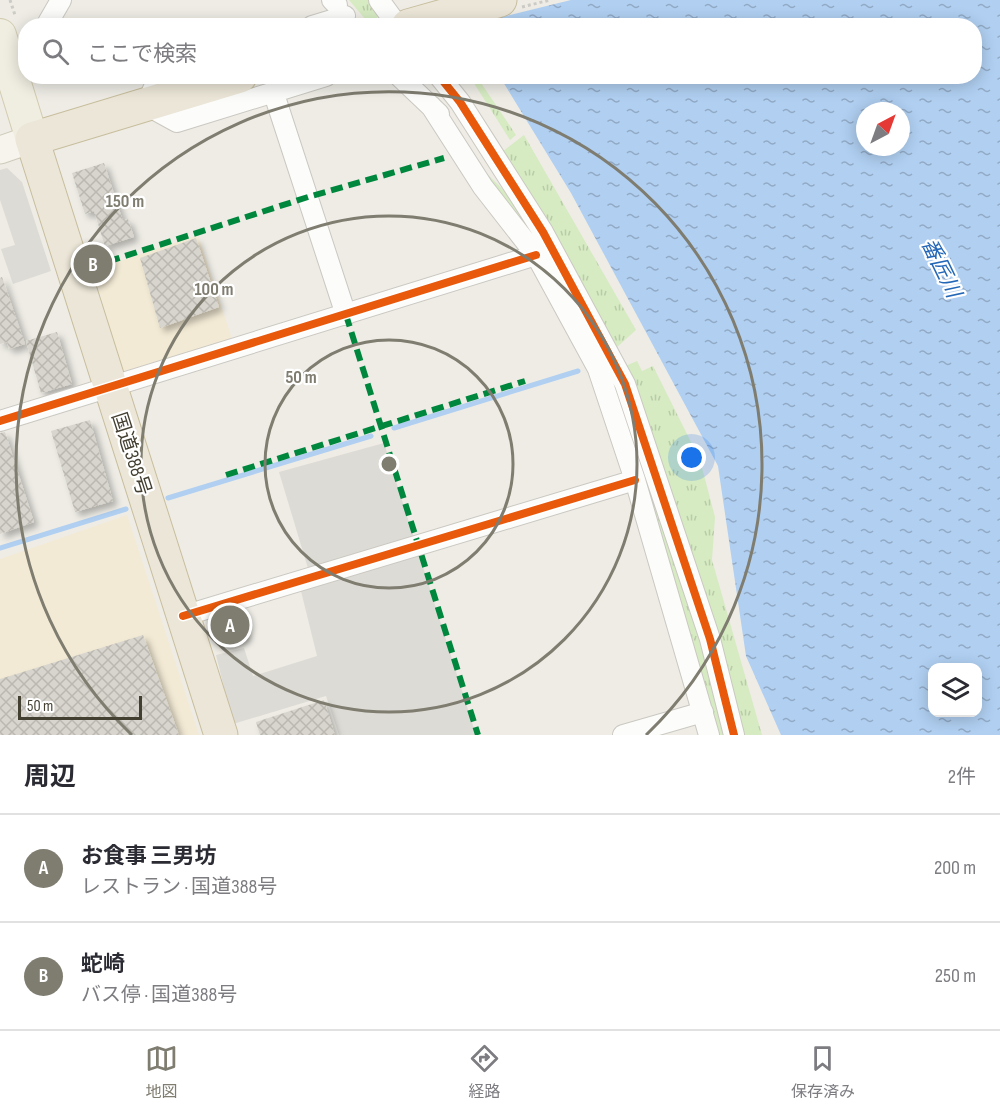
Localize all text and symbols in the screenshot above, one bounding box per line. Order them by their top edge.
search box [18,18,982,84]
icon: search [39,35,72,68]
text: ここで検索 [87,41,197,68]
north arrow [856,102,910,156]
text: 150 m [106,191,144,212]
water label: 番匠川 [916,234,967,304]
pin: B [74,242,112,286]
text: 100 m [195,279,234,300]
text: 50 m [285,367,317,388]
street label: 国道388号 [106,409,156,499]
your location [677,443,706,472]
centre of rings [379,454,399,474]
pin: A [210,602,250,648]
map controls [928,663,982,717]
button: layers [928,663,982,717]
scale bar [18,693,142,720]
text: 50 m [27,697,53,716]
text: 周辺 [24,762,76,793]
text: 2件 [948,765,976,789]
text: お食事 三男坊 [81,843,216,870]
text: A [39,856,48,880]
text: 200 m [934,856,976,880]
text: レストラン · 国道388号 [81,875,277,899]
text: 蛇崎 [81,951,125,978]
text: B [39,964,48,988]
text: 250 m [935,964,976,988]
text: バス停 · 国道388号 [81,983,237,1007]
tab: 地図 [145,1042,178,1102]
tab: 経路 [468,1042,501,1102]
tab: 保存済み [791,1042,855,1102]

